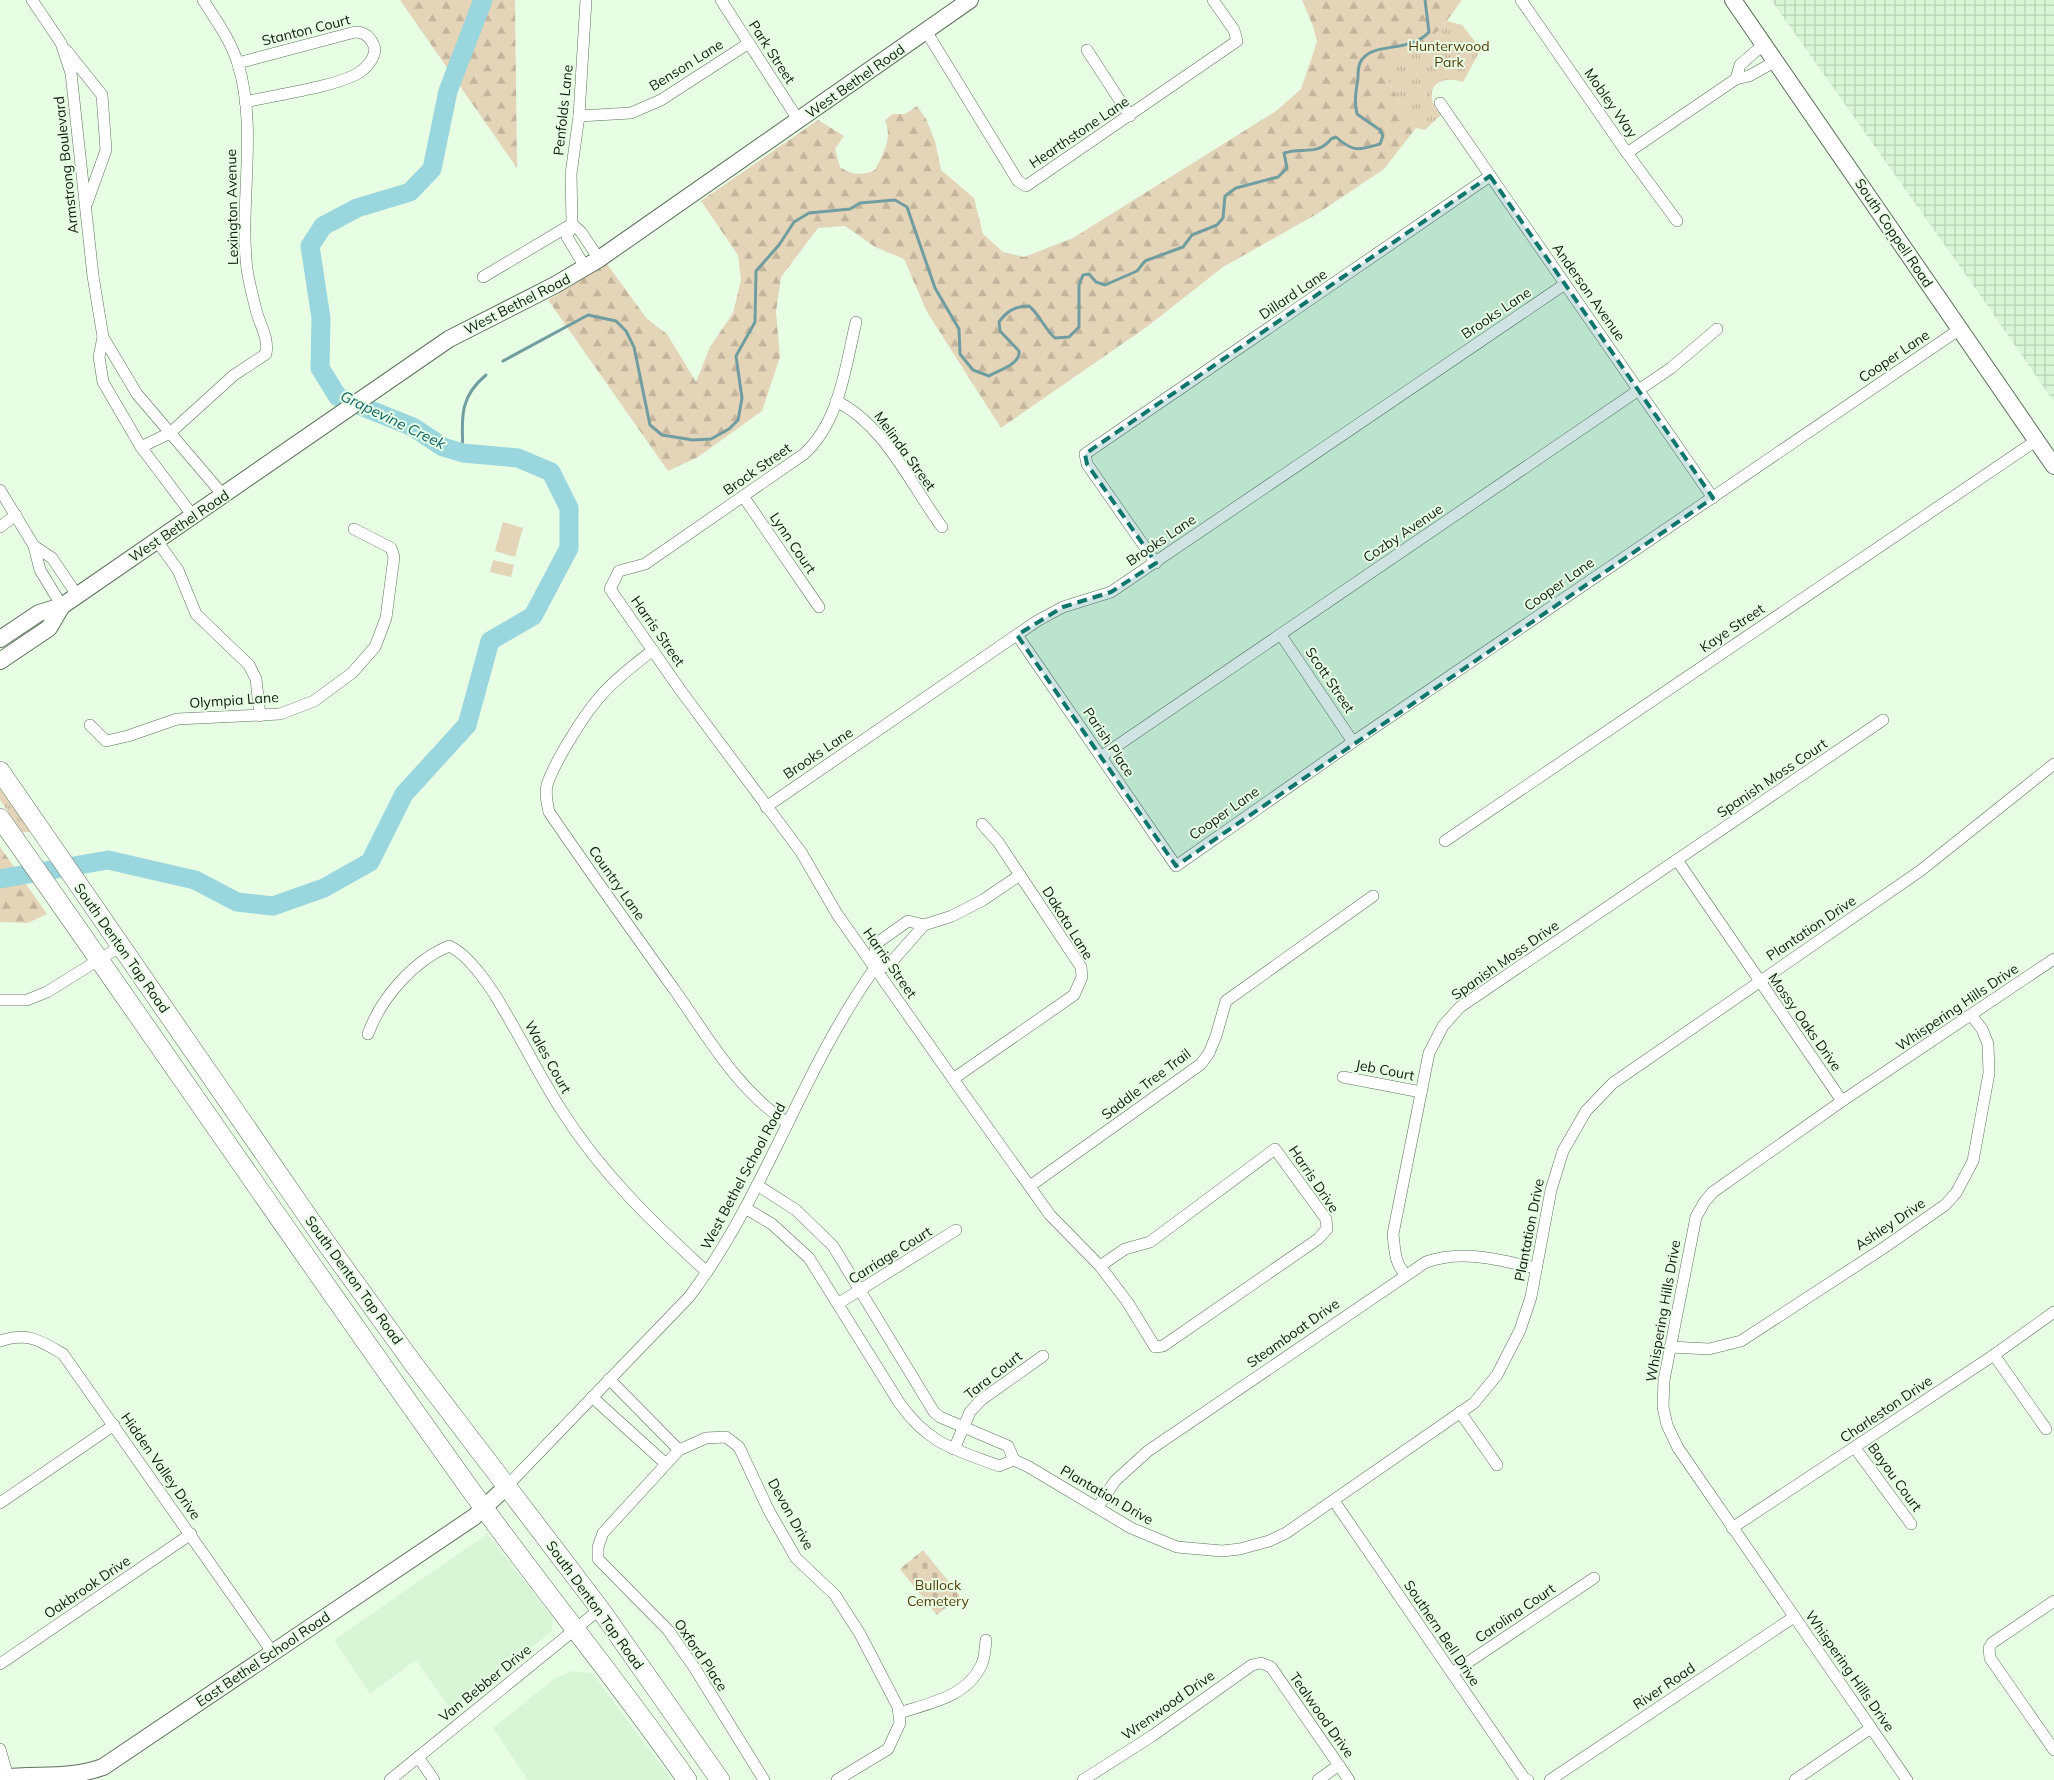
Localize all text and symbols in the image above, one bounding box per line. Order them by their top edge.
street label: Stanton Court [260,10,352,50]
street label: Park Street [745,17,799,87]
street label: Benson Lane [646,35,726,95]
park label: Hunterwood Park [1408,37,1490,71]
street label: West Bethel Road [802,40,908,122]
street label: Penfolds Lane [549,64,577,156]
street label: Mobley Way [1580,65,1642,142]
street label: Hearthstone Lane [1026,92,1132,172]
street label: Armstrong Boulevard [50,95,82,235]
street label: Lexington Avenue [222,149,242,265]
street label: South Coppell Road [1851,175,1937,291]
street label: Anderson Avenue [1549,240,1629,344]
street label: Dillard Lane [1256,265,1330,323]
street label: West Bethel Road [461,269,573,339]
street label: Brooks Lane [1458,283,1534,343]
street label: Cooper Lane [1855,326,1933,386]
water label: Grapevine Creek [338,386,450,454]
street label: Melinda Street [870,408,940,494]
street label: Brock Street [719,439,795,499]
street label: West Bethel Road [125,486,233,566]
street label: Cozby Avenue [1360,500,1446,566]
street label: Lynn Court [766,509,820,577]
street label: Brooks Lane [1123,510,1199,570]
street label: Cooper Lane [1520,553,1598,615]
street label: Harris Street [627,592,689,670]
street label: Kaye Street [1696,600,1768,656]
street label: Scott Street [1301,644,1359,716]
street label: Olympia Lane [189,688,279,712]
street label: Parish Place [1079,704,1139,780]
street label: Brooks Lane [780,723,856,783]
street label: Spanish Moss Court [1714,734,1831,822]
street label: Cooper Lane [1185,782,1263,844]
street label: Country Lane [585,842,649,924]
street label: South Denton Tap Road [70,879,174,1017]
street label: Dakota Lane [1038,883,1098,963]
street label: Plantation Drive [1763,891,1859,965]
street label: Spanish Moss Drive [1448,916,1562,1004]
street label: Harris Street [859,924,921,1002]
street label: Whispering Hills Drive [1892,959,2022,1055]
street label: Mossy Oaks Drive [1764,970,1846,1074]
street label: Wales Court [521,1018,575,1097]
street label: Saddle Tree Trail [1098,1045,1194,1123]
street label: Jeb Court [1354,1055,1416,1085]
street label: West Bethel School Road [697,1099,789,1253]
street label: Harris Drive [1285,1142,1343,1216]
street label: Plantation Drive [1510,1177,1548,1283]
street label: Ashley Drive [1851,1194,1929,1254]
street label: South Denton Tap Road [301,1212,407,1348]
street label: Carriage Court [845,1222,935,1288]
street label: Whispering Hills Drive [1642,1239,1684,1383]
street label: Steamboat Drive [1243,1294,1343,1372]
street label: Tara Court [961,1347,1026,1403]
street label: Charleston Drive [1836,1371,1936,1447]
street label: Hidden Valley Drive [117,1409,205,1523]
street label: Bayou Court [1864,1439,1926,1515]
street label: Plantation Drive [1057,1461,1157,1529]
street label: Devon Drive [764,1475,818,1553]
street label: South Denton Tap Road [542,1537,648,1673]
street label: Oakbrook Drive [40,1551,134,1623]
park label: Bullock Cemetery [907,1576,970,1610]
street label: Southern Bell Drive [1400,1577,1484,1689]
street label: Carolina Court [1471,1579,1559,1647]
street label: East Bethel School Road [192,1607,334,1711]
street label: Whispering Hills Drive [1801,1607,1899,1735]
street label: Oxford Place [670,1616,732,1694]
street label: Van Bebber Drive [435,1640,535,1726]
street label: River Road [1630,1659,1698,1713]
street label: Wrenwood Drive [1118,1666,1218,1744]
street label: Tealwood Drive [1286,1669,1358,1761]

